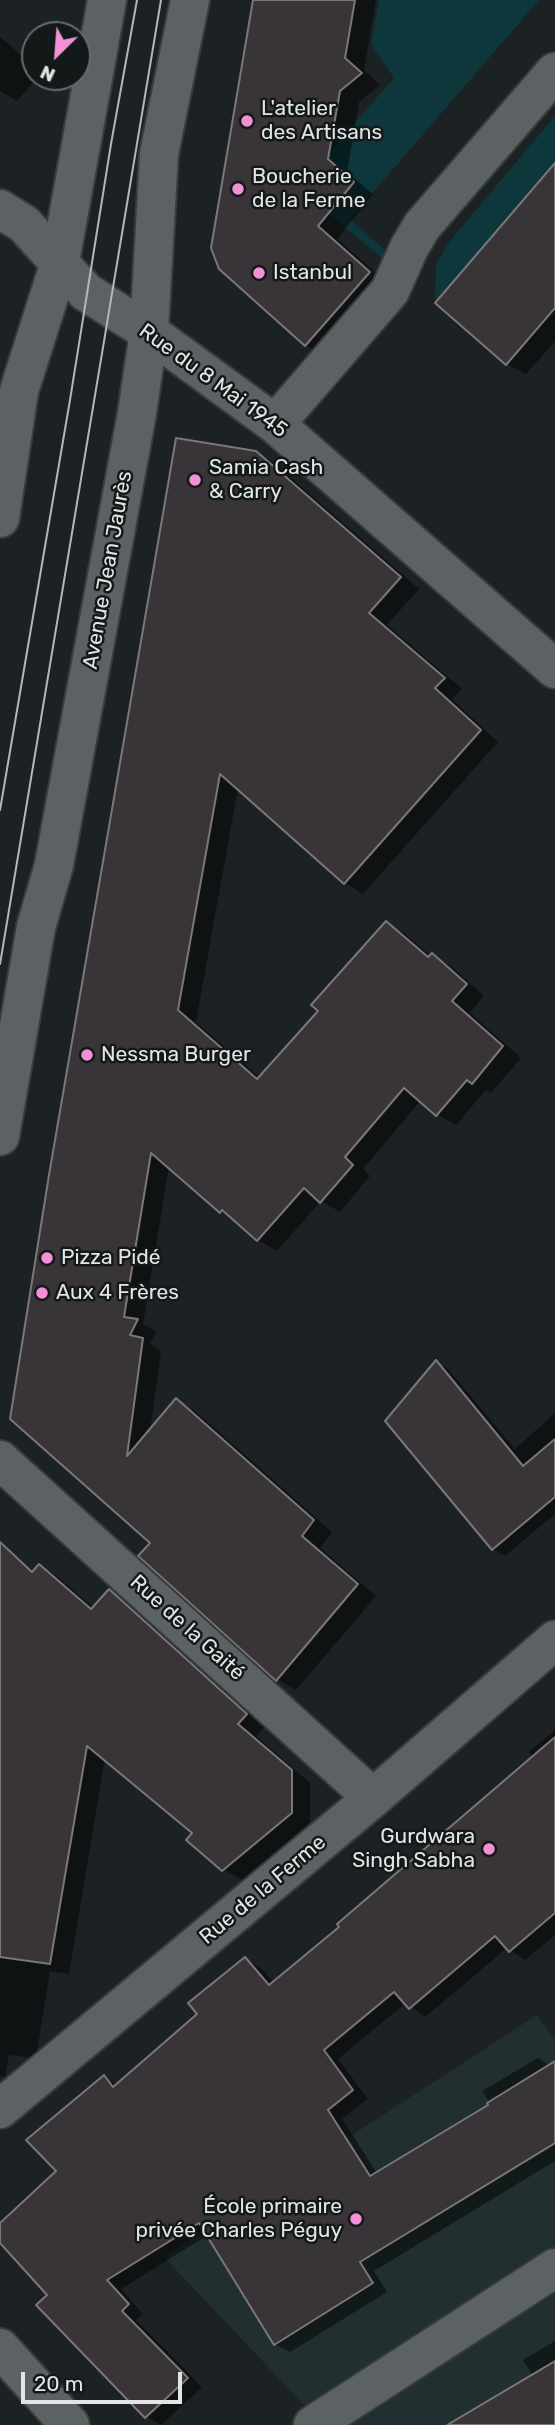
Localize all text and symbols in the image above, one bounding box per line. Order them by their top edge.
north arrow [21,21,91,91]
text: N [37,60,59,87]
place label: L'atelier des Artisans [261,96,382,146]
marker: L'atelier des Artisans [239,113,255,129]
place label: Boucherie de la Ferme [252,164,365,214]
marker: Boucherie de la Ferme [230,181,246,197]
place label: Istanbul [273,260,352,286]
marker: Istanbul [251,265,267,281]
street label: Rue du 8 Mai 1945 [134,319,292,443]
place label: Samia Cash & Carry [209,455,323,505]
street label: Avenue Jean Jaurès [78,469,138,671]
marker: Samia Cash & Carry [187,472,203,488]
place label: Nessma Burger [101,1042,251,1068]
marker: Nessma Burger [79,1047,95,1063]
place label: Pizza Pidé [61,1245,160,1271]
marker: Pizza Pidé [39,1250,55,1266]
place label: Aux 4 Frères [56,1280,179,1306]
marker: Aux 4 Frères [34,1285,50,1301]
street label: Rue de la Gaité [125,1570,249,1686]
place label: Gurdwara Singh Sabha [352,1824,475,1874]
street label: Rue de la Ferme [195,1830,331,1950]
marker: Gurdwara Singh Sabha [481,1841,497,1857]
place label: École primaire privée Charles Péguy [136,2194,342,2244]
marker: École primaire privée Charles Péguy [348,2211,364,2227]
scale bar [24,2358,186,2402]
text: 20 m [34,2371,83,2396]

